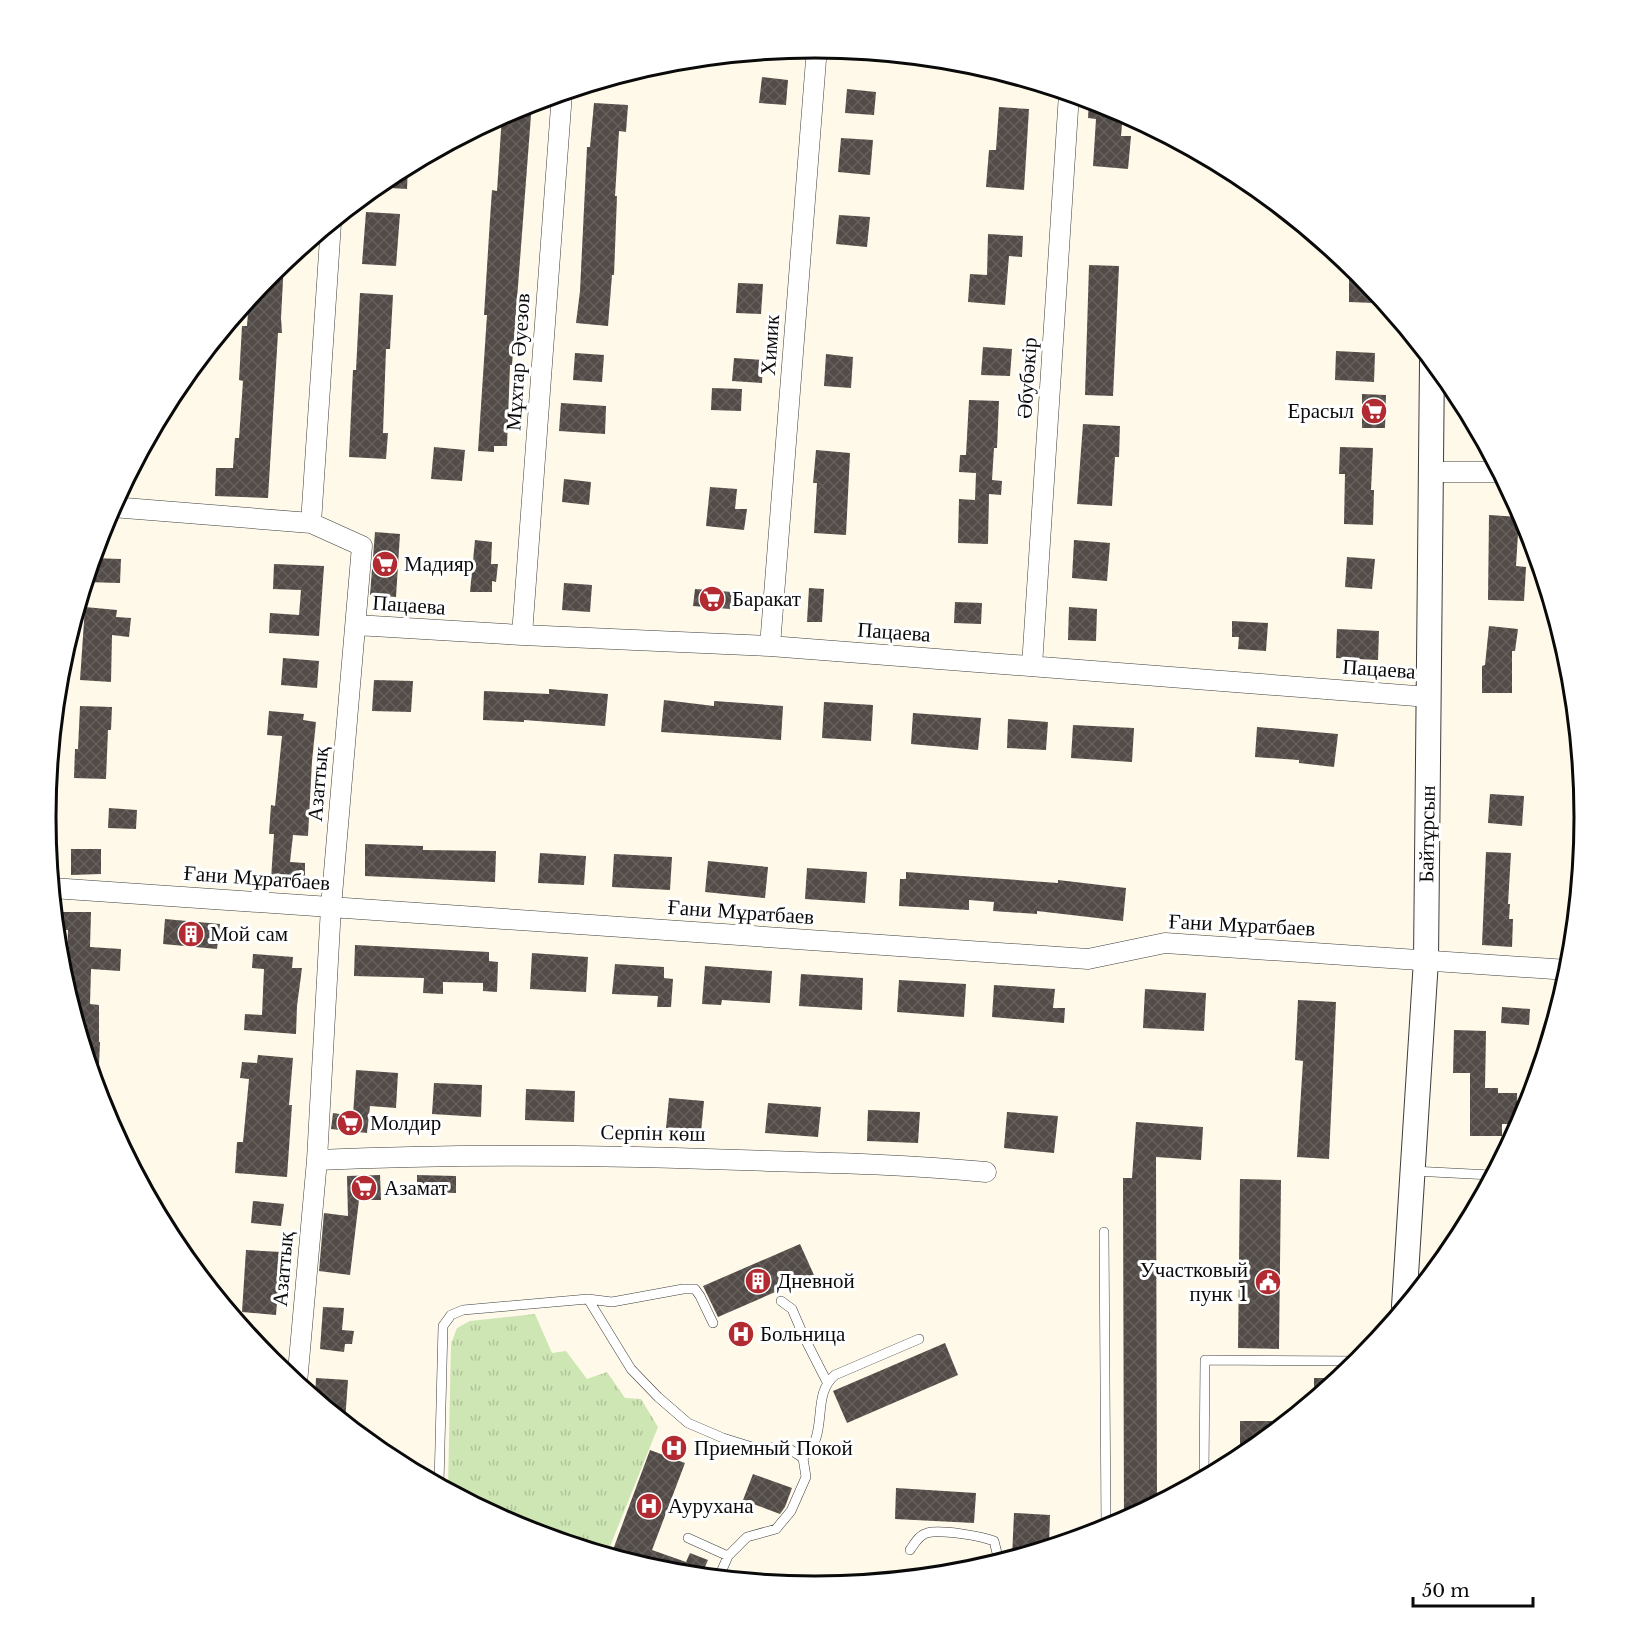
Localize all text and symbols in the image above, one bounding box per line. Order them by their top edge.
street label: Мұхтар Әуезов [500,292,536,432]
street label: Химик [755,313,785,376]
street label: Әбубәкір [1011,336,1043,420]
supermarket icon: Ерасыл [1359,396,1389,426]
place label: Ерасыл [1287,398,1354,424]
supermarket icon: Мадияр [370,549,400,579]
place label: Мадияр [404,551,474,577]
supermarket icon: Баракат [697,584,727,614]
place label: Баракат [732,586,801,612]
street label: Пацаева [372,589,447,621]
street label: Пацаева [857,616,932,648]
street label: Пацаева [1342,653,1417,685]
street label: Азаттық [302,745,334,822]
street label: Байтұрсын [1413,785,1441,883]
street label: Ғани Мұратбаев [183,860,331,896]
street label: Ғани Мұратбаев [667,894,815,930]
street label: Ғани Мұратбаев [1168,908,1316,942]
building icon: Мой сам [176,919,206,949]
place label: Мой сам [210,921,288,947]
supermarket icon: Молдир [335,1108,365,1138]
place label: Молдир [370,1110,441,1136]
street label: Серпін көш [600,1119,706,1147]
supermarket icon: Азамат [349,1173,379,1203]
place label: Азамат [384,1175,448,1201]
street label: Азаттық [267,1230,299,1307]
place label: Участковый пунк 1 [1140,1257,1248,1307]
building icon: Дневной [743,1266,773,1296]
public building icon: Участковый пунк 1 [1253,1267,1283,1297]
place label: Дневной [777,1268,855,1294]
hospital icon: Больница [726,1319,756,1349]
place label: Больница [760,1321,846,1347]
hospital icon: Приемный Покой [659,1433,689,1463]
place label: Приемный Покой [694,1435,853,1461]
hospital icon: Аурухана [634,1491,664,1521]
place label: Аурухана [668,1493,754,1519]
scale bar [1413,1570,1533,1608]
text: 50 m [1422,1580,1470,1602]

